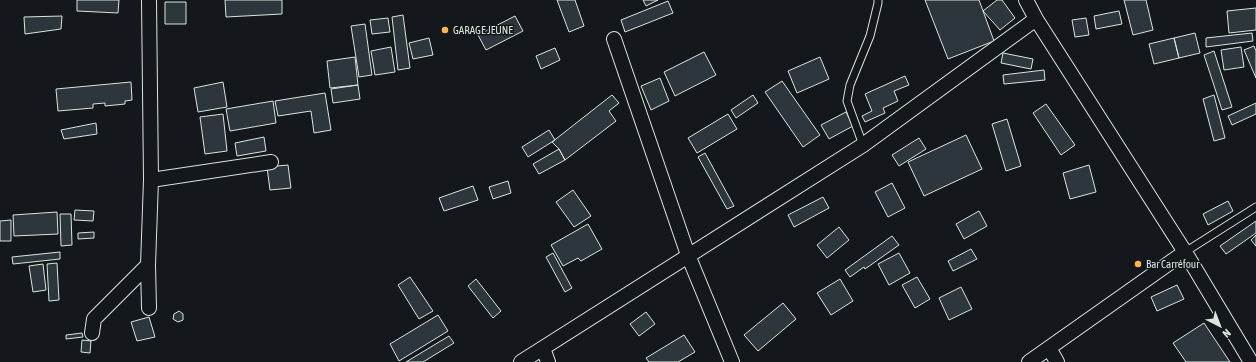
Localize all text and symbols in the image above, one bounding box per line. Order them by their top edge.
place label: GARAGE JEUNE [453,24,513,36]
marker: GARAGE JEUNE [440,25,450,35]
place label: Bar Carréfour [1146,258,1200,270]
marker: Bar Carréfour [1133,259,1143,269]
north arrow [1200,306,1240,346]
text: N [1220,327,1233,340]

